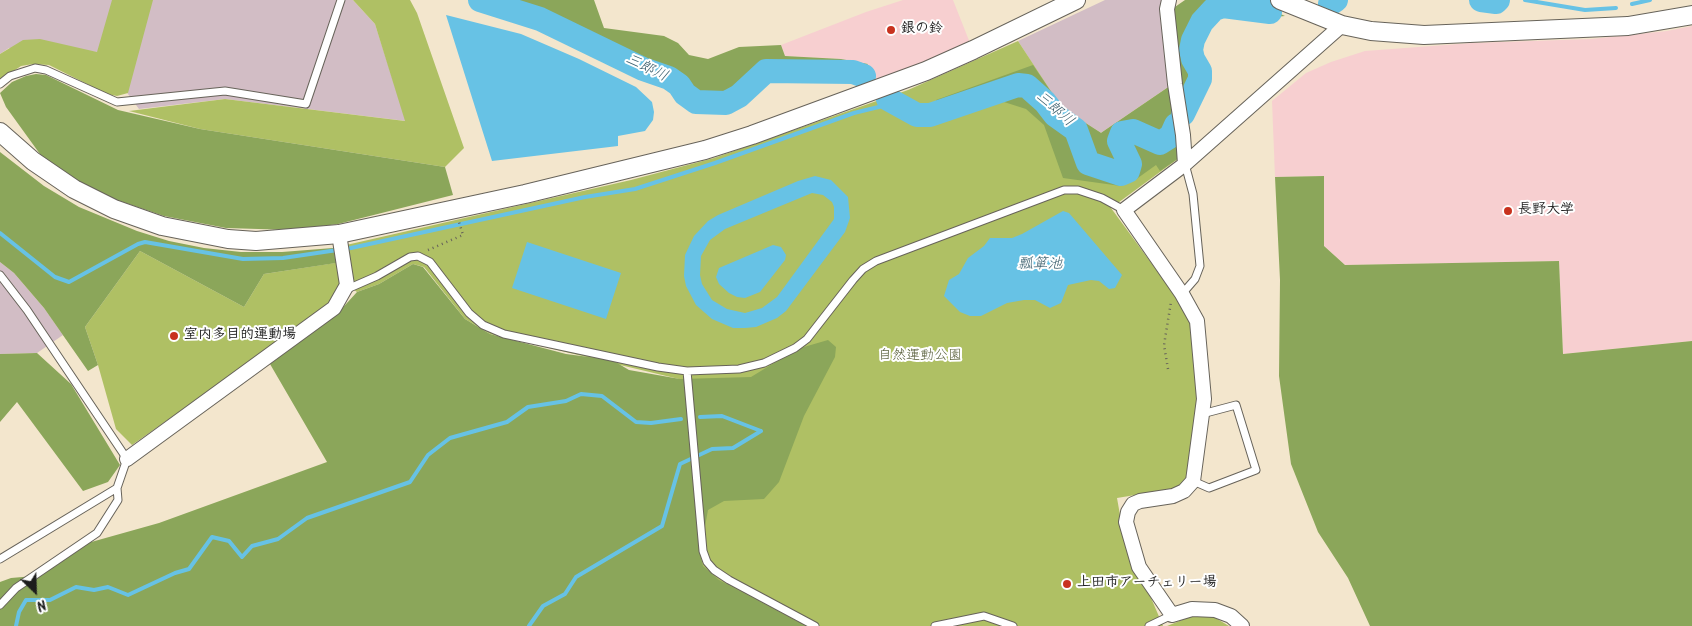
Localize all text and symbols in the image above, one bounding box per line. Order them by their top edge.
place label: 銀の鈴 [901,22,943,38]
marker: 銀の鈴 [885,24,897,36]
water label: 三郎川 [622,51,670,87]
water label: 三郎川 [1031,88,1077,132]
place label: 長野大学 [1518,203,1574,219]
marker: 長野大学 [1502,205,1514,217]
water label: 瓢箪池 [1018,256,1062,274]
place label: 室内多目的運動場 [184,328,296,344]
marker: 室内多目的運動場 [168,330,180,342]
park label: 自然運動公園 [878,349,962,365]
north arrow [10,566,60,616]
place label: 上田市アーチェリー場 [1077,576,1216,592]
marker: 上田市アーチェリー場 [1061,578,1073,590]
text: N [33,593,50,617]

